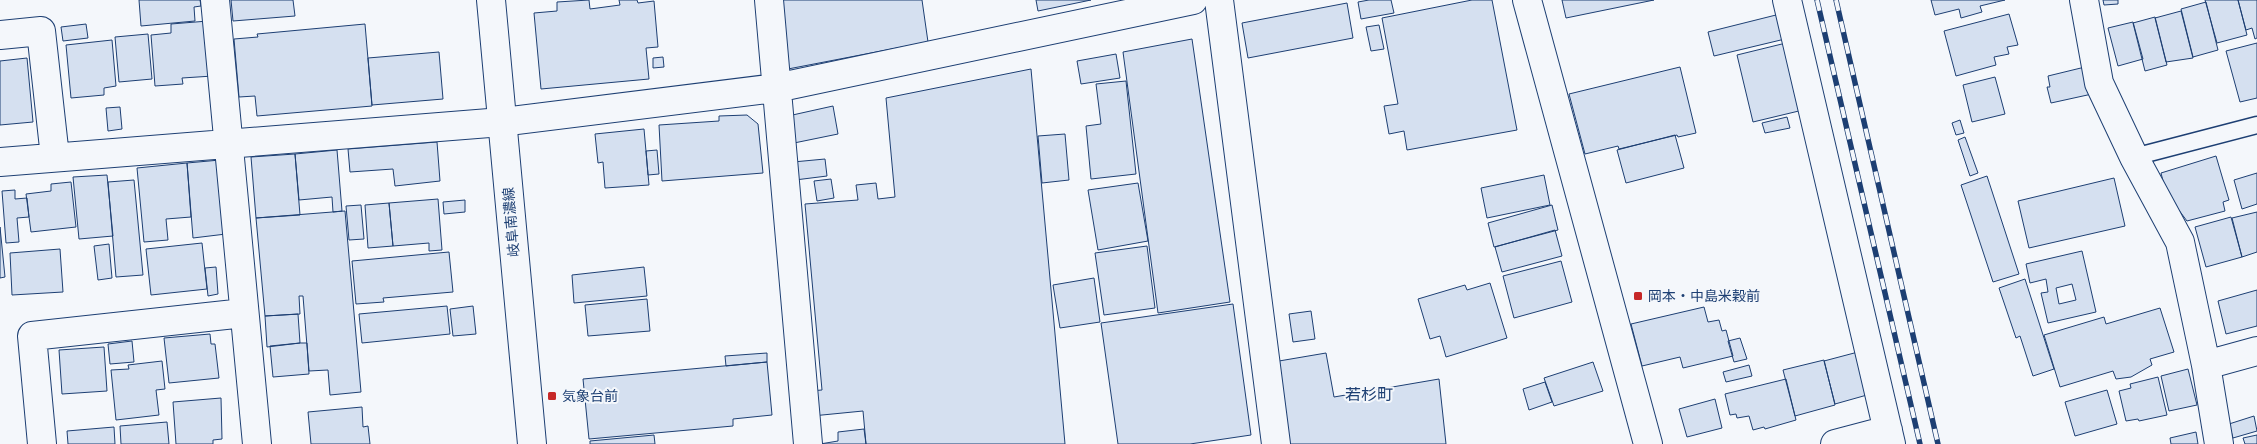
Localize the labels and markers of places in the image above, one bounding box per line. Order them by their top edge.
place label: 岡本・中島米穀前 [1648,288,1760,305]
marker: 岡本・中島米穀前 [1632,290,1644,302]
place label: 気象台前 [562,388,618,405]
marker: 気象台前 [546,390,558,402]

